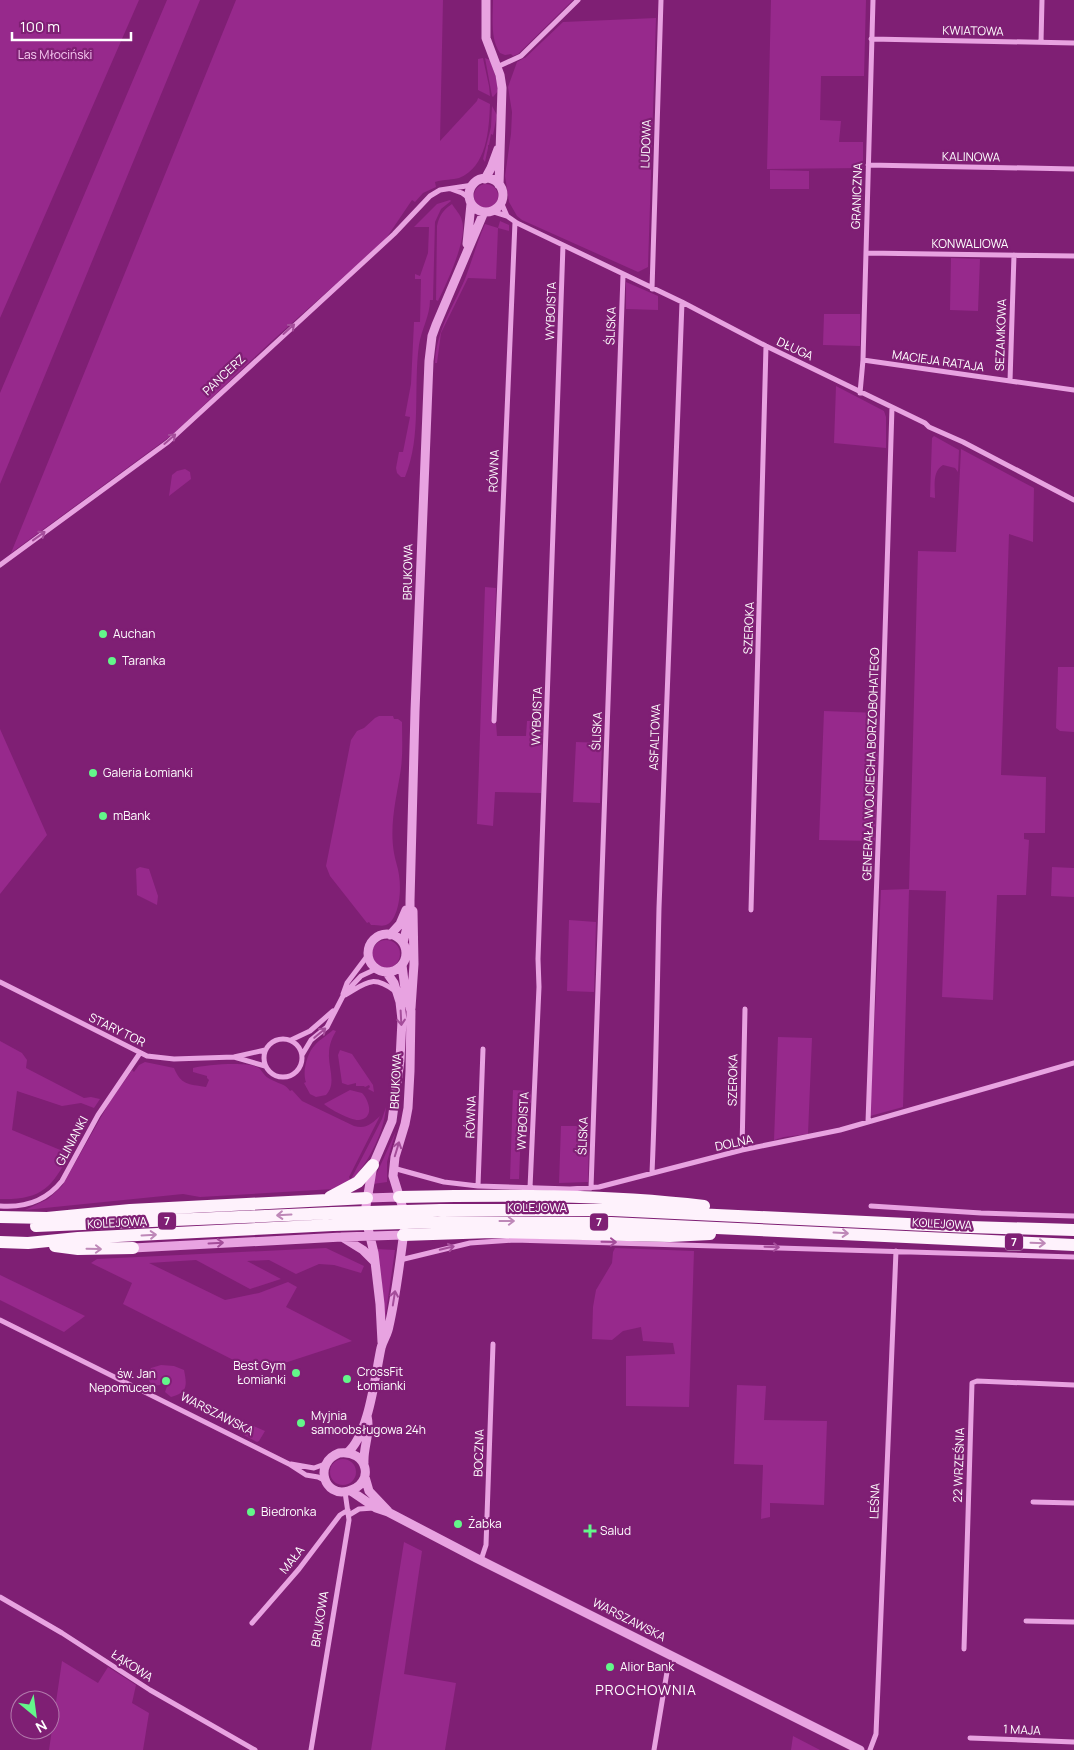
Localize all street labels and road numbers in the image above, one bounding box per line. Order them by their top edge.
street label: KWIATOWA [942,21,1004,40]
street label: LUDOWA [636,119,655,169]
street label: KALINOWA [942,147,1001,166]
street label: GRANICZNA [847,162,866,229]
street label: KONWALIOWA [932,235,1009,252]
street label: WYBOISTA [541,281,560,341]
street label: SEZAMKOWA [991,298,1010,371]
street label: ŚLISKA [601,306,620,345]
street label: DŁUGA [774,333,817,365]
street label: MACIEJA RATAJA [891,346,986,375]
street label: PANCERZ [199,350,249,399]
street label: RÓWNA [484,449,503,493]
street label: BRUKOWA [399,543,416,600]
street label: SZEROKA [739,601,758,655]
street label: GENERAŁA WOJCIECHA BORZOBOHATEGO [858,647,883,881]
street label: WYBOISTA [527,686,546,746]
street label: ASFALTOWA [645,703,664,771]
street label: ŚLISKA [587,711,606,751]
street label: STARY TOR [86,1008,149,1051]
street label: BRUKOWA [386,1052,405,1110]
street label: SZEROKA [724,1053,741,1106]
street label: WYBOISTA [512,1091,533,1151]
street label: RÓWNA [461,1095,480,1139]
street label: GLINIANKI [51,1113,92,1169]
street label: ŚLISKA [573,1116,592,1155]
street label: DOLNA [713,1130,755,1155]
street label: KOLEJOWA [507,1199,568,1216]
street label: KOLEJOWA [86,1212,148,1233]
road number: 7 [158,1212,176,1230]
street label: KOLEJOWA [911,1213,973,1234]
road number: 7 [590,1214,608,1230]
road number: 7 [1005,1234,1023,1250]
street label: WARSZAWSKA [178,1388,257,1440]
street label: 22 WRZEŚNIA [949,1427,968,1503]
street label: BOCZNA [469,1428,488,1477]
street label: LEŚNA [865,1482,884,1519]
street label: MAŁA [275,1542,308,1577]
street label: BRUKOWA [307,1589,332,1648]
street label: WARSZAWSKA [590,1594,669,1646]
street label: ŁĄKOWA [108,1646,157,1686]
street label: 1 MAJA [1003,1720,1042,1739]

